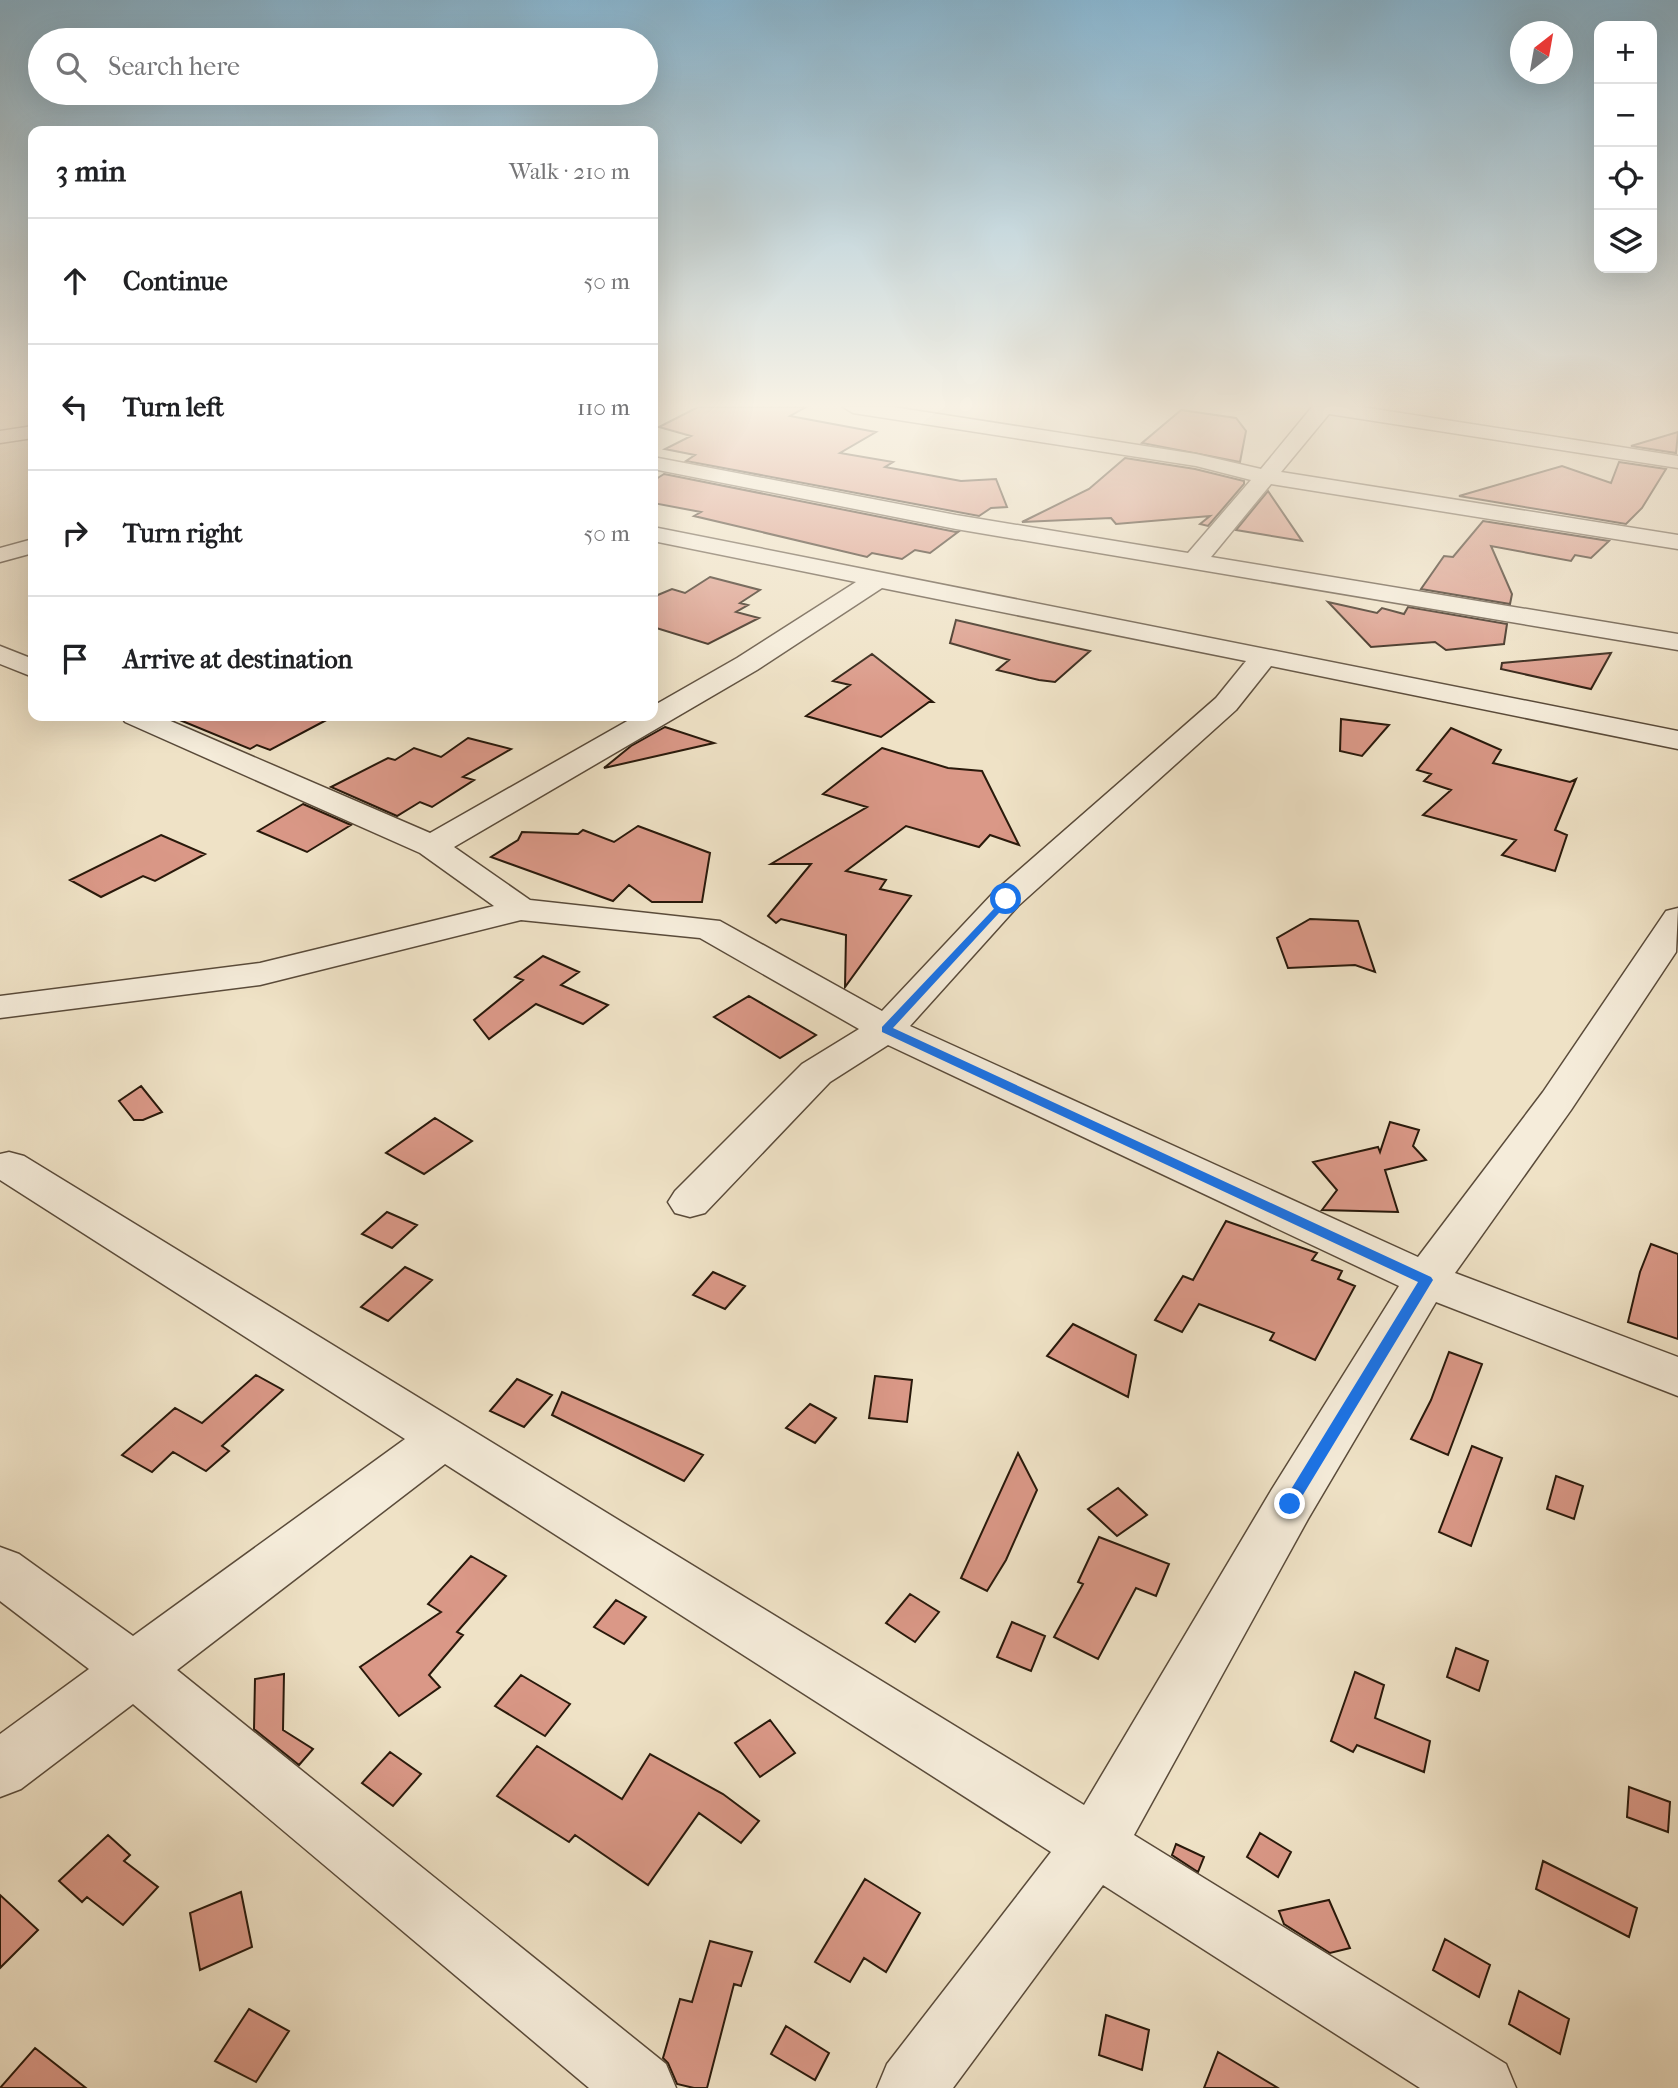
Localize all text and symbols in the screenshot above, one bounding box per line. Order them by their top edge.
north arrow [1510,21,1573,84]
map controls [1594,21,1657,273]
button: + [1594,21,1657,84]
search box [28,28,658,105]
icon: search [52,48,90,86]
text: Search here [108,51,240,82]
button: − [1594,84,1657,147]
button: locate [1594,147,1657,210]
text: 3 min [56,154,126,189]
text: Walk · 210 m [509,158,630,185]
button: layers [1594,210,1657,273]
icon: ahead [56,262,94,300]
text: Continue [123,266,228,297]
text: 50 m [583,268,630,295]
icon: left [56,388,94,426]
text: Turn left [123,392,224,423]
text: 110 m [577,394,630,421]
icon: right [56,514,94,552]
text: Turn right [123,518,243,549]
text: 50 m [583,520,630,547]
icon: arrive [56,640,94,678]
text: Arrive at destination [123,644,353,675]
route start [990,883,1021,914]
route end [1274,1488,1305,1519]

